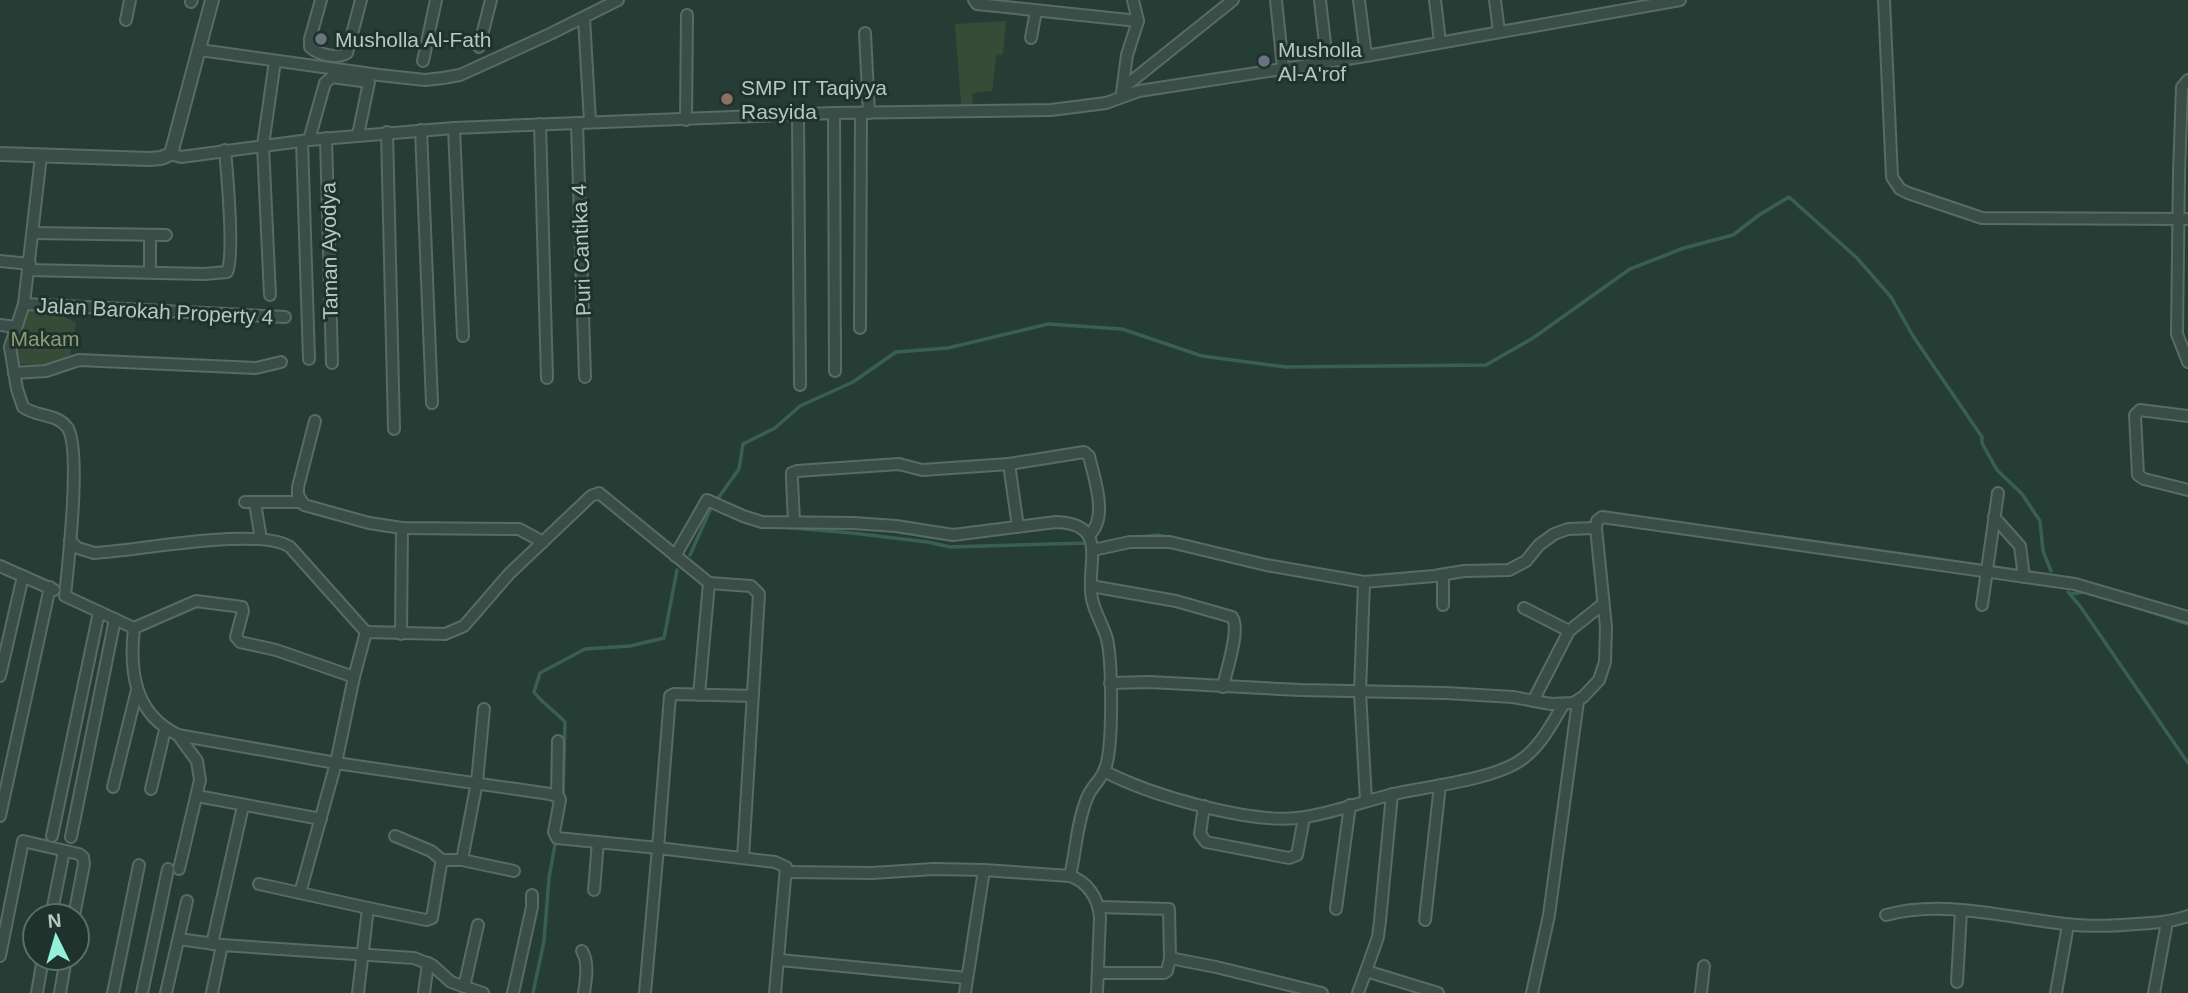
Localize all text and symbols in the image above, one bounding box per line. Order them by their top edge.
place label: Musholla Al-Fath [335,28,491,51]
marker: Musholla Al-Fath [313,31,329,47]
place label: Musholla Al-A'rof [1278,38,1362,85]
marker: Musholla Al-A'rof [1256,53,1272,69]
place label: SMP IT Taqiyya Rasyida [741,76,887,123]
marker: SMP IT Taqiyya Rasyida [719,91,735,107]
street label: Taman Ayodya [316,182,342,320]
street label: Puri Cantika 4 [567,183,595,316]
street label: Jalan Barokah Property 4 [36,293,274,329]
park label: Makam [11,327,79,350]
north arrow [21,902,91,972]
text: N [47,910,62,932]

